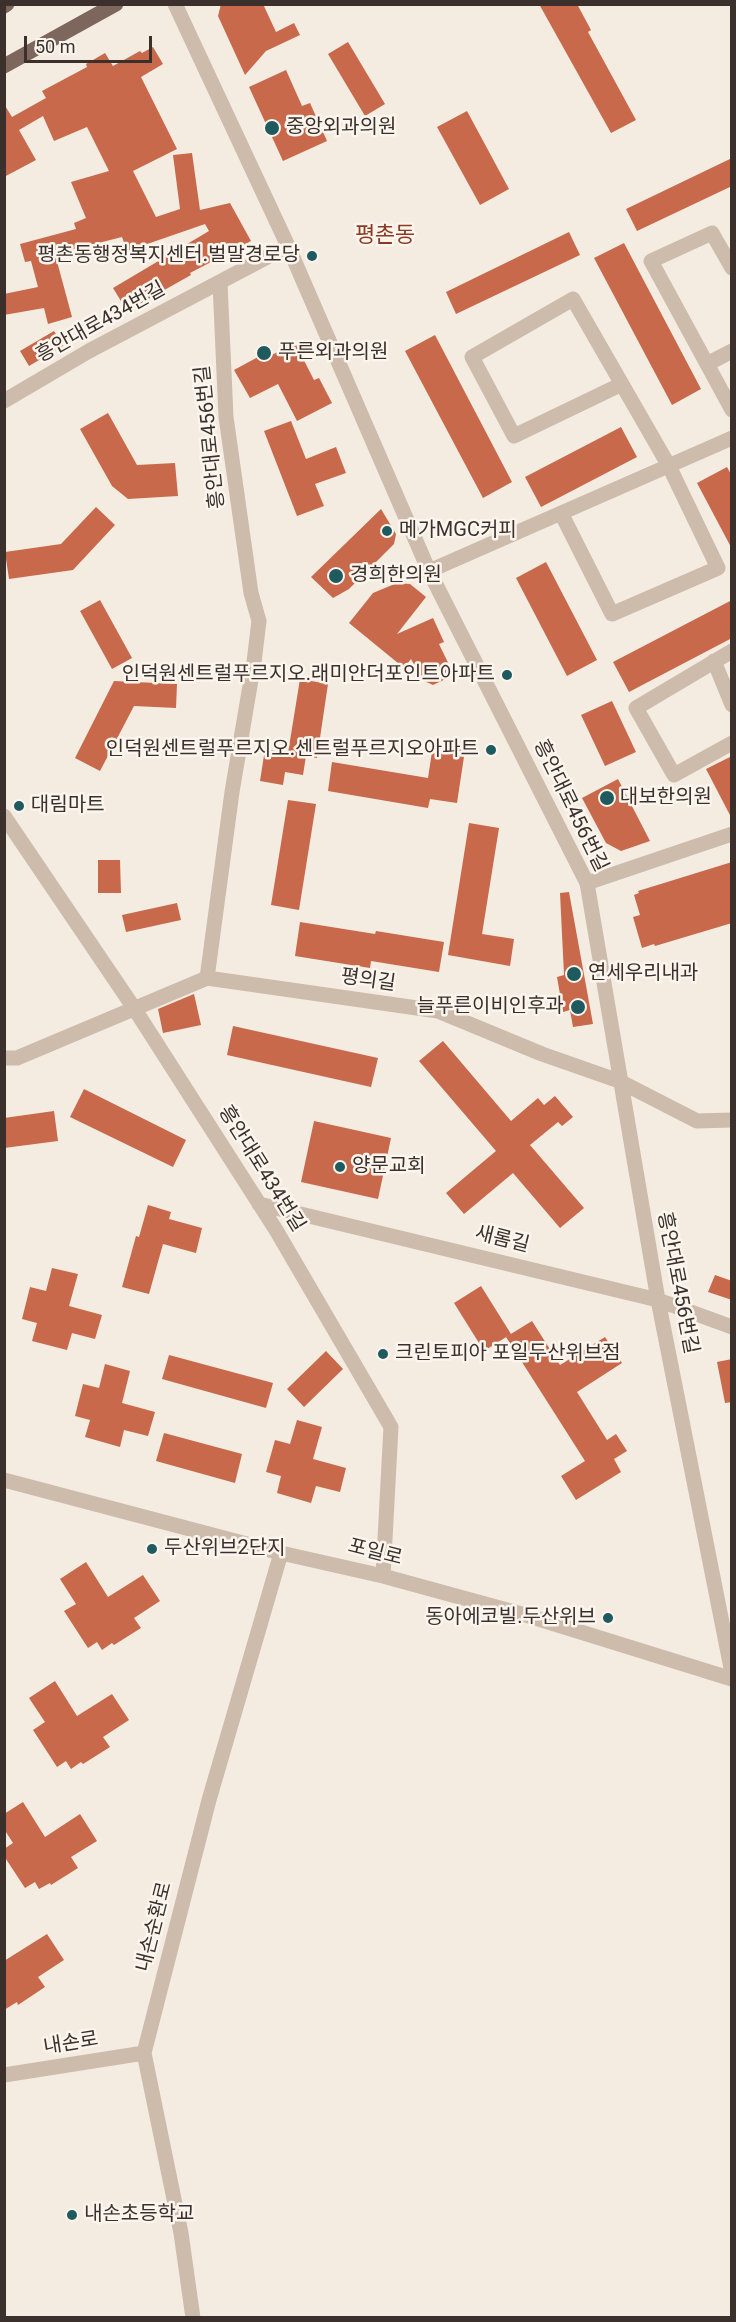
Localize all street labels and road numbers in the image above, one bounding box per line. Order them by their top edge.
street label: 흥안대로434번길 [32,278,170,368]
street label: 흥안대로456번길 [192,364,230,510]
street label: 흥안대로456번길 [528,736,612,876]
street label: 평의길 [339,965,397,997]
street label: 흥안대로434번길 [213,1102,309,1236]
street label: 흥안대로456번길 [651,1210,703,1356]
street label: 새롬길 [472,1222,532,1258]
street label: 포일로 [345,1535,405,1571]
street label: 내손순환로 [132,1879,178,1975]
street label: 내손로 [42,2028,100,2060]

